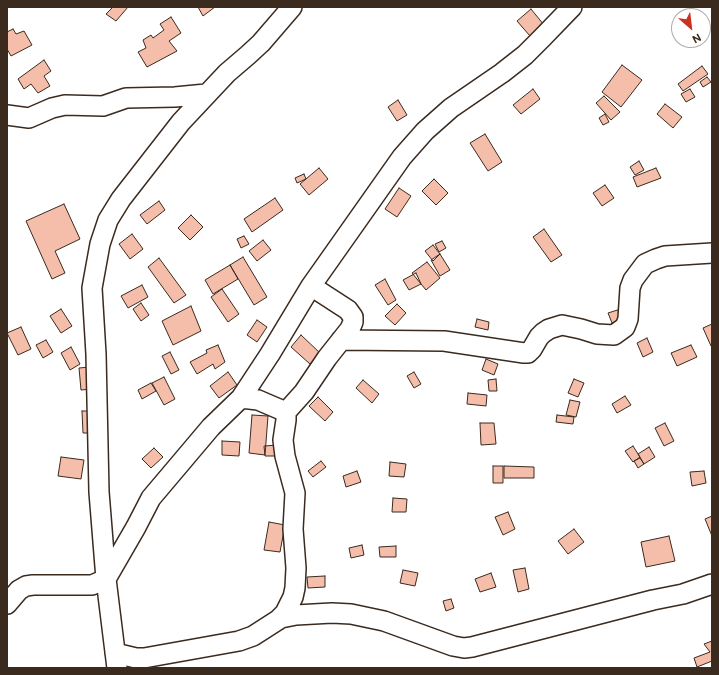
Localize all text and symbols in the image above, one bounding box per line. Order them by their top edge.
north arrow [671,8,711,48]
text: N [690,30,703,46]

